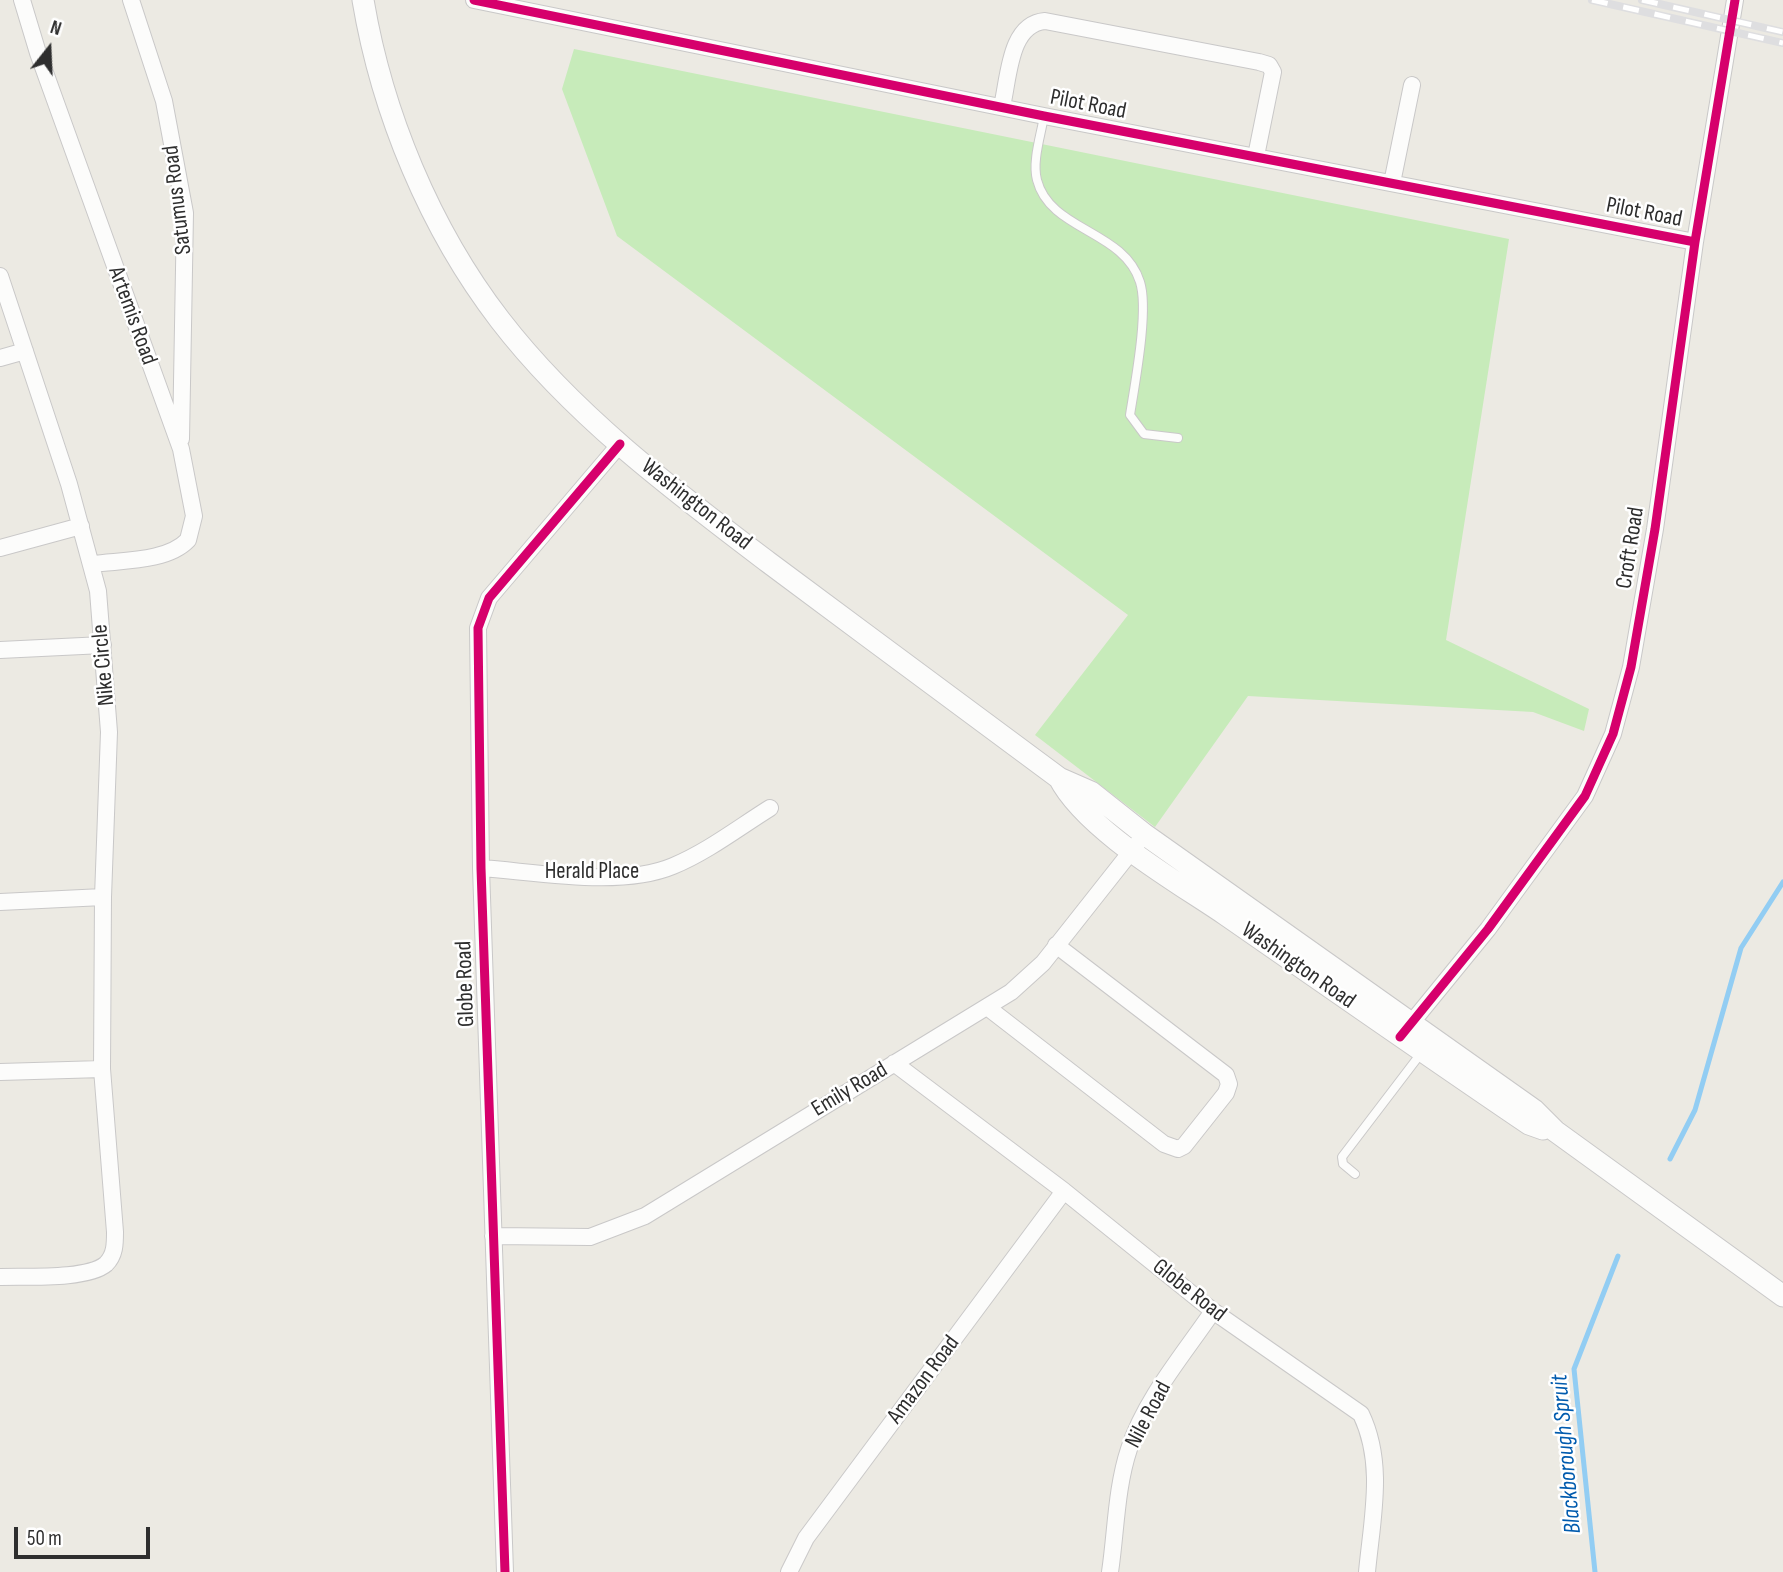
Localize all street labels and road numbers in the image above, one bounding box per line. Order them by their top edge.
street label: Pilot Road [1048,84,1128,126]
street label: Satumus Road [158,144,198,256]
street label: Pilot Road [1604,192,1684,234]
street label: Artemis Road [102,263,162,369]
street label: Washington Road [635,453,757,557]
street label: Croft Road [1611,505,1651,591]
street label: Nike Circle [87,623,121,707]
street label: Herald Place [545,858,639,886]
street label: Washington Road [1236,917,1360,1015]
street label: Globe Road [451,940,481,1028]
street label: Emily Road [807,1057,893,1123]
street label: Globe Road [1147,1254,1231,1328]
street label: Amazon Road [882,1330,966,1430]
street label: Nile Road [1120,1377,1178,1453]

